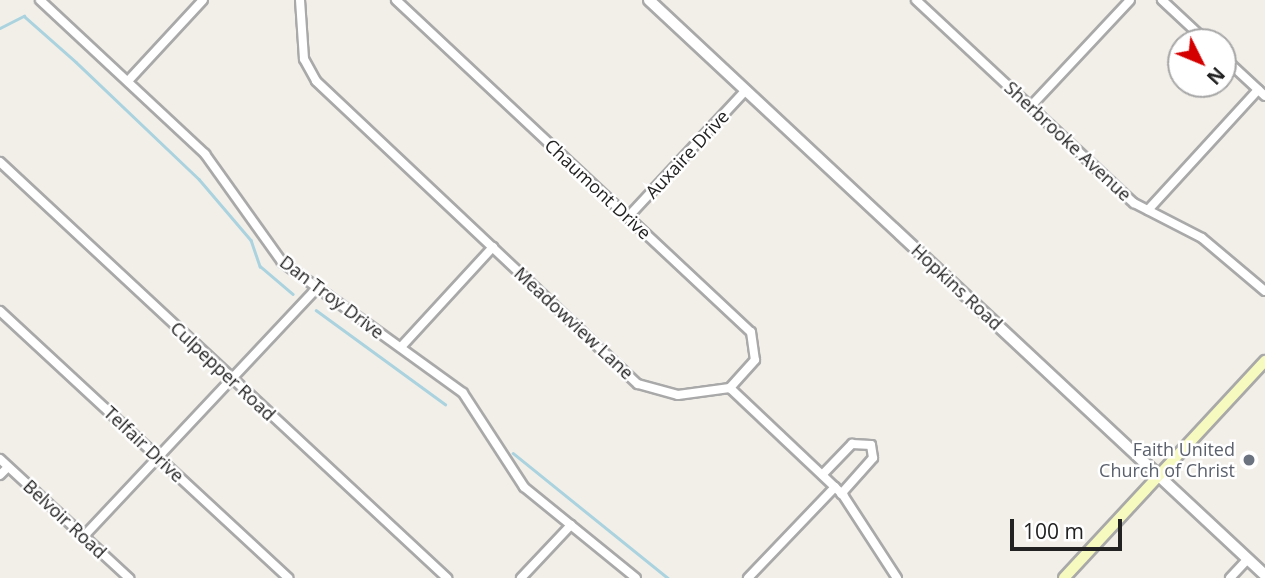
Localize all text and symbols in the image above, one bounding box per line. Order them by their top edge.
north arrow [1167,28,1237,98]
text: N [1201,61,1231,90]
street label: Sherbrooke Avenue [1000,77,1136,205]
street label: Auxaire Drive [641,105,733,203]
street label: Chaumont Drive [540,134,656,244]
street label: Hopkins Road [907,239,1007,335]
street label: Dan Troy Drive [276,251,388,343]
street label: Meadowview Lane [510,262,638,384]
street label: Culpepper Road [166,317,280,425]
street label: Telfair Drive [100,402,188,486]
place label: Faith United Church of Christ [1099,439,1235,482]
marker: Faith United Church of Christ [1241,452,1257,468]
street label: Belvoir Road [19,475,111,563]
scale bar [1013,504,1125,548]
text: 100 m [1023,517,1084,545]

